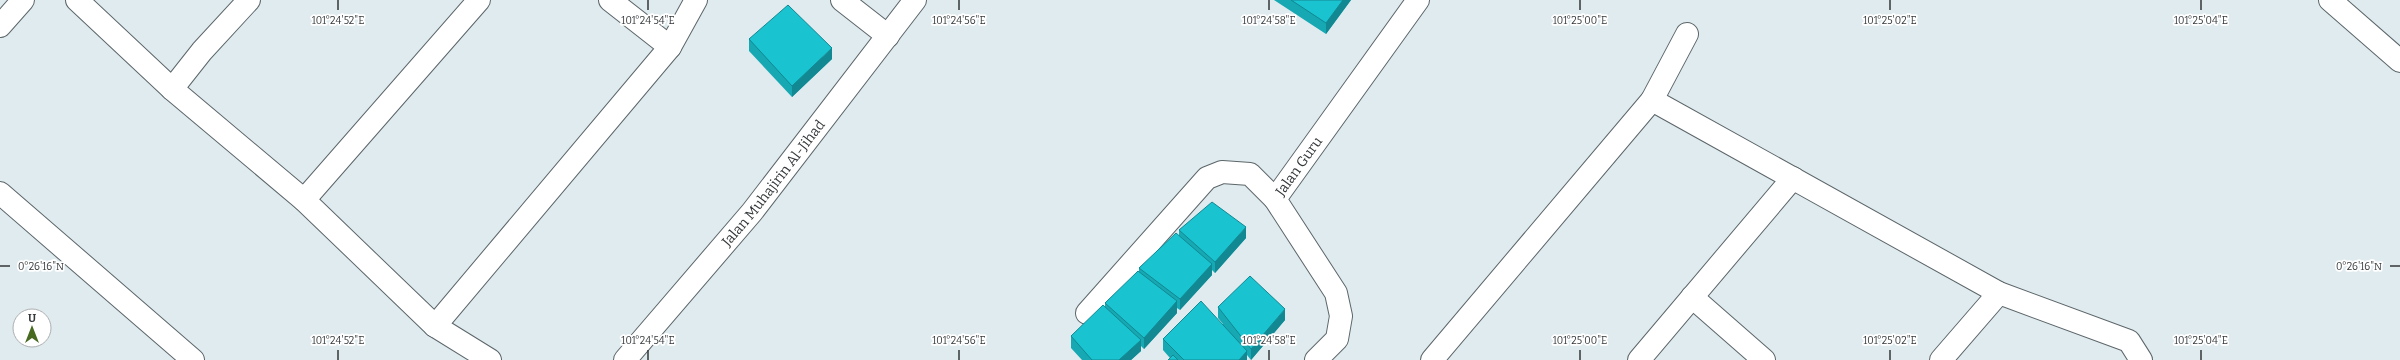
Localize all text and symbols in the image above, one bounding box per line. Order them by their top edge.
text: 101°24'52"E [312,15,364,27]
text: 101°24'54"E [621,15,675,27]
text: 101°24'56"E [932,15,986,27]
text: 101°24'58"E [1242,15,1296,27]
text: 101°25'00"E [1553,15,1607,27]
text: 101°25'02"E [1863,15,1917,27]
text: 101°25'04"E [2174,15,2228,27]
street label: Jalan Muhajirin Al-Jihad [717,116,828,250]
street label: Jalan Guru [1271,133,1326,200]
text: 0°26'16"N [18,261,64,273]
text: 0°26'16"N [2336,261,2382,273]
north arrow [12,308,52,348]
text: U [28,312,36,325]
text: 101°24'52"E [312,335,364,347]
text: 101°24'54"E [621,335,675,347]
text: 101°24'56"E [932,335,986,347]
text: 101°24'58"E [1242,335,1296,347]
text: 101°25'00"E [1553,335,1607,347]
text: 101°25'02"E [1863,335,1917,347]
text: 101°25'04"E [2174,335,2228,347]

